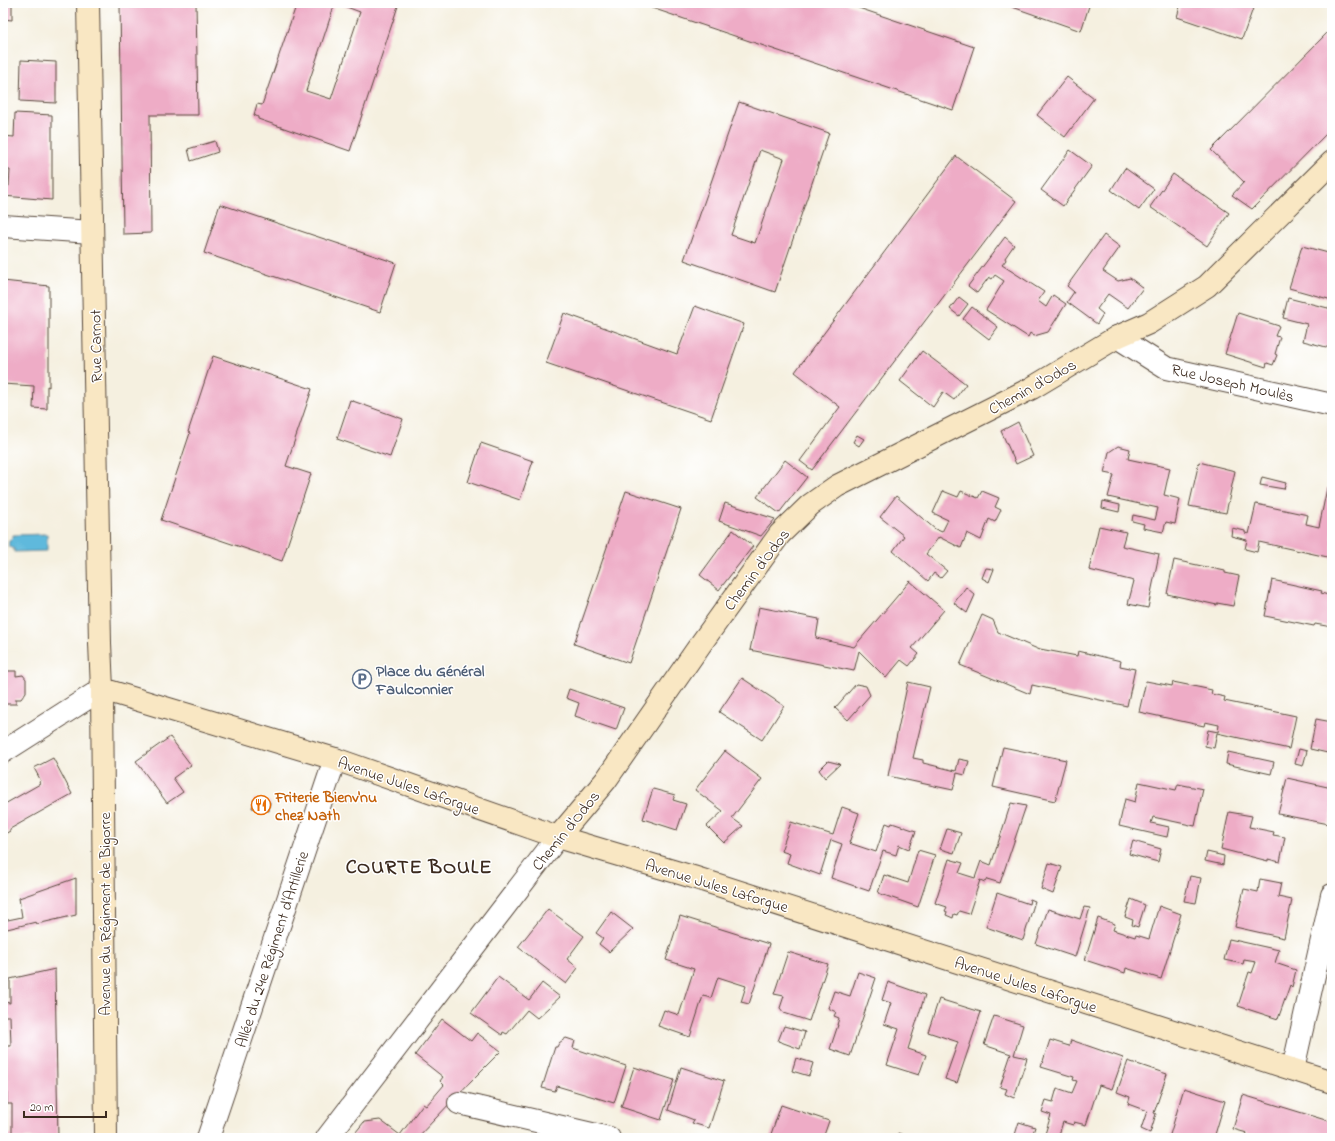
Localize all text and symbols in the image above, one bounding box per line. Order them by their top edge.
street label: Rue Carnot [84,309,110,383]
street label: Chemin d'Odos [985,354,1081,422]
street label: Rue Joseph Moulès [1169,358,1296,410]
street label: Chemin d'Odos [719,524,796,616]
place label: Place du Général Faulconnier [375,660,485,702]
parking icon: Place du Général Faulconnier [351,668,373,690]
street label: Avenue Jules Laforgue [334,751,483,823]
place label: Friterie Bienv'nu chez Nath [274,786,377,828]
street label: Chemin d'Odos [527,786,607,877]
restaurant icon: Friterie Bienv'nu chez Nath [250,794,272,816]
street label: Avenue du Régiment de Bigorre [94,812,118,1016]
street label: Allée du 24e Régiment d'Artillerie [230,847,316,1051]
district label: COURTE BOULE [346,854,492,883]
street label: Avenue Jules Laforgue [642,854,792,920]
street label: Avenue Jules Laforgue [951,952,1101,1021]
scale bar [24,1093,106,1119]
text: 20 m [30,1099,53,1117]

